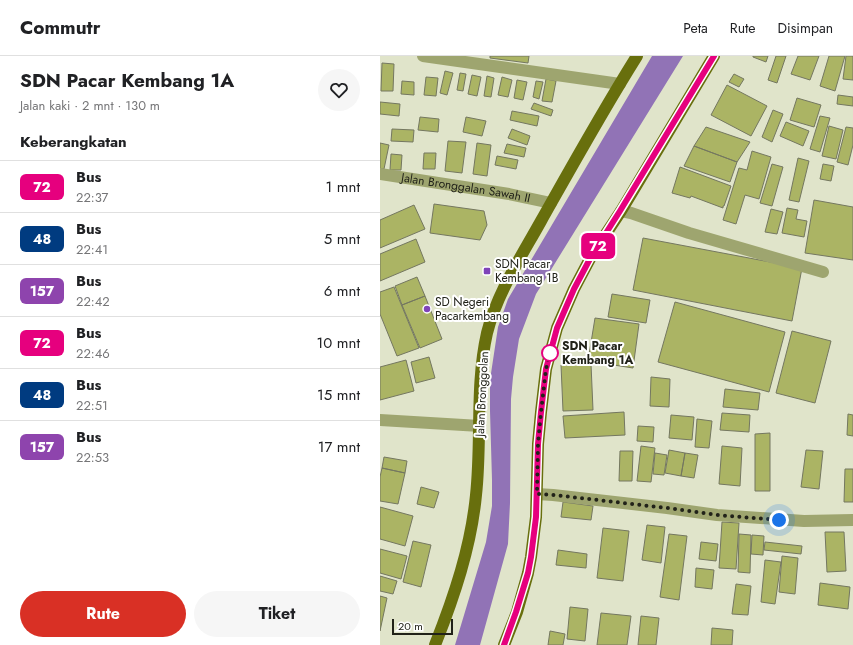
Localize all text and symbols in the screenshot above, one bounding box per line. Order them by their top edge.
text: Commutr [20,14,100,41]
text: Peta [683,18,708,38]
text: Rute [730,18,756,38]
text: Disimpan [778,18,833,38]
text: SDN Pacar Kembang 1A [20,67,234,94]
button: heart [318,69,360,111]
text: Jalan kaki · 2 mnt · 130 m [20,96,160,115]
text: Keberangkatan [20,131,127,153]
text: Bus [76,166,101,188]
street label: Jalan Bronggalan Sawah II [398,168,532,207]
text: 1 mnt [326,176,360,198]
text: 72 [33,177,51,197]
text: 22:37 [76,188,108,207]
text: Bus [76,218,101,240]
text: 5 mnt [324,228,360,250]
text: 48 [33,229,51,249]
line badge: 72 [580,233,616,259]
text: 72 [589,236,607,256]
text: 22:41 [76,240,108,259]
place label: SDN Pacar Kembang 1B [495,255,559,287]
marker: SDN Pacar Kembang 1B [482,266,492,276]
text: Bus [76,270,101,292]
text: 6 mnt [324,280,360,302]
text: 157 [30,281,54,301]
text: 22:42 [76,292,110,311]
place label: SD Negeri Pacarkembang [435,293,509,325]
marker: SD Negeri Pacarkembang [422,304,432,314]
text: Bus [76,322,101,344]
text: 10 mnt [317,332,360,354]
text: 72 [33,333,51,353]
place label: SDN Pacar Kembang 1A [562,337,634,369]
text: 22:46 [76,344,110,363]
marker: SDN Pacar Kembang 1A [541,344,559,362]
street label: Jalan Bronggolan [471,351,493,439]
text: Bus [76,374,101,396]
text: 15 mnt [317,384,360,406]
text: 48 [33,385,51,405]
text: 22:51 [76,396,108,415]
text: Bus [76,426,101,448]
text: 17 mnt [318,436,360,458]
text: 157 [30,437,54,457]
text: 22:53 [76,448,109,467]
your location [769,510,789,530]
button: Rute [20,591,186,637]
button: Tiket [194,591,360,637]
scale bar [392,617,453,636]
text: 20 m [398,618,423,634]

